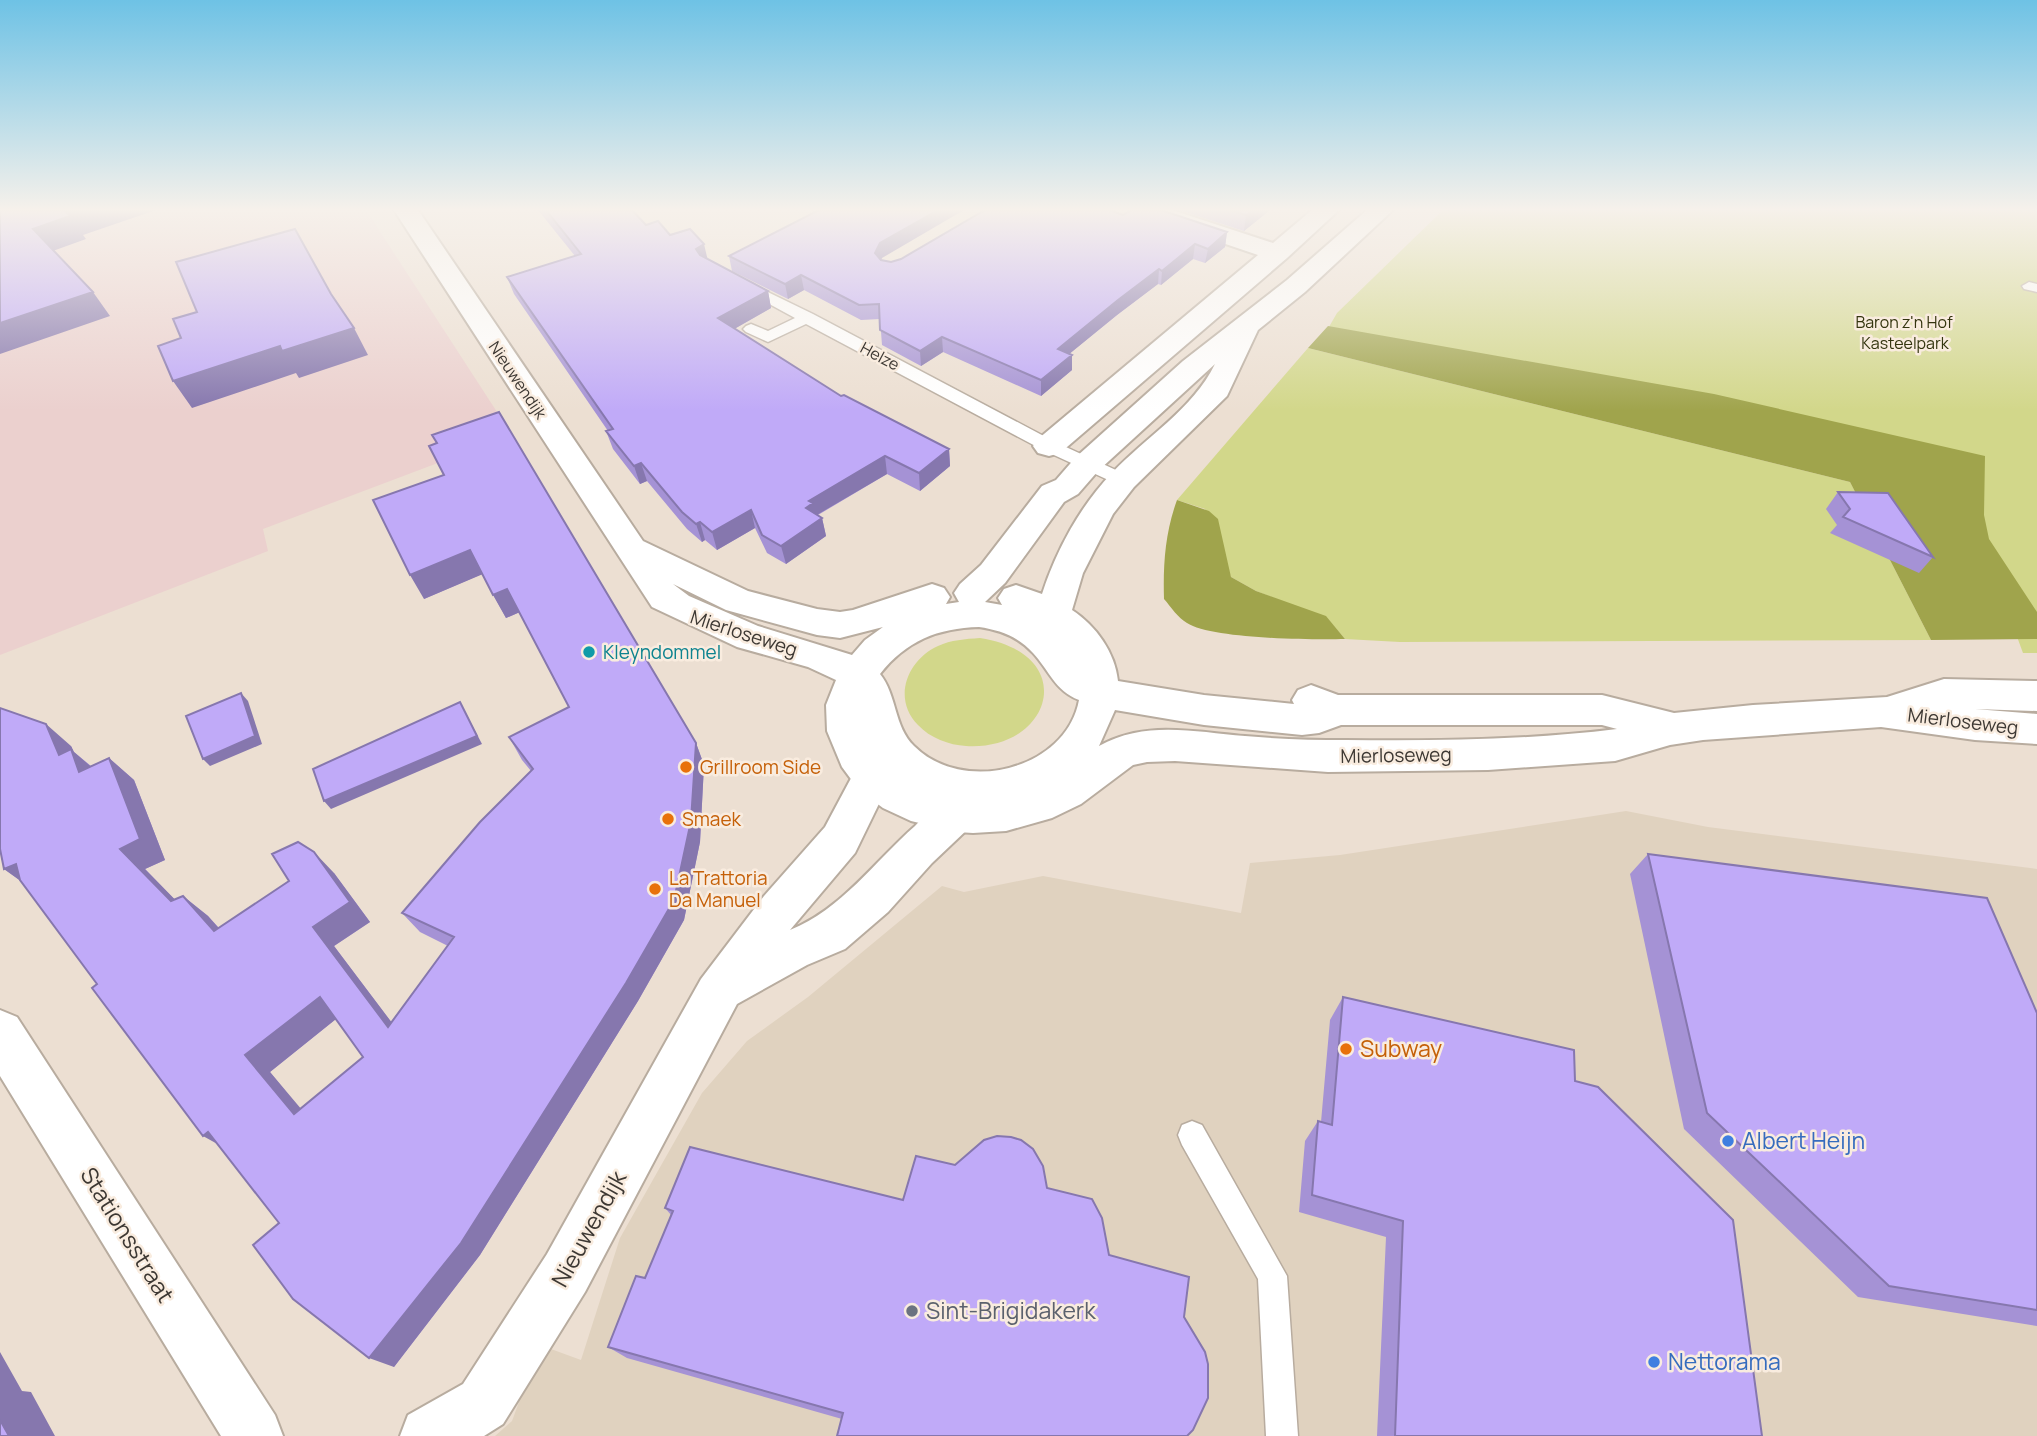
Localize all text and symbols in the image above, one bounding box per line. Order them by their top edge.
park label: Baron z'n Hof [1855,311,1953,333]
park label: Kasteelpark [1861,332,1950,354]
street label: Nieuwendijk [484,337,553,424]
street label: Helze [857,337,903,375]
street label: Mierloseweg [687,603,801,663]
place label: Kleyndommel [603,639,721,665]
marker: Kleyndommel [581,644,597,660]
street label: Mierloseweg [1906,701,2020,741]
street label: Mierloseweg [1340,741,1452,769]
place label: Grillroom Side [700,754,821,780]
marker: Grillroom Side [678,759,694,775]
place label: Smaek [682,806,741,832]
marker: Smaek [660,811,676,827]
place label: La Trattoria Da Manuel [669,865,768,913]
marker: La Trattoria Da Manuel [647,881,663,897]
place label: Subway [1360,1032,1442,1064]
marker: Subway [1338,1041,1354,1057]
place label: Albert Heijn [1742,1124,1865,1156]
marker: Albert Heijn [1720,1133,1736,1149]
street label: Stationsstraat [73,1161,182,1308]
street label: Nieuwendijk [543,1164,633,1292]
place label: Sint-Brigidakerk [926,1294,1096,1326]
marker: Sint-Brigidakerk [904,1303,920,1319]
place label: Nettorama [1668,1345,1781,1377]
marker: Nettorama [1646,1354,1662,1370]

